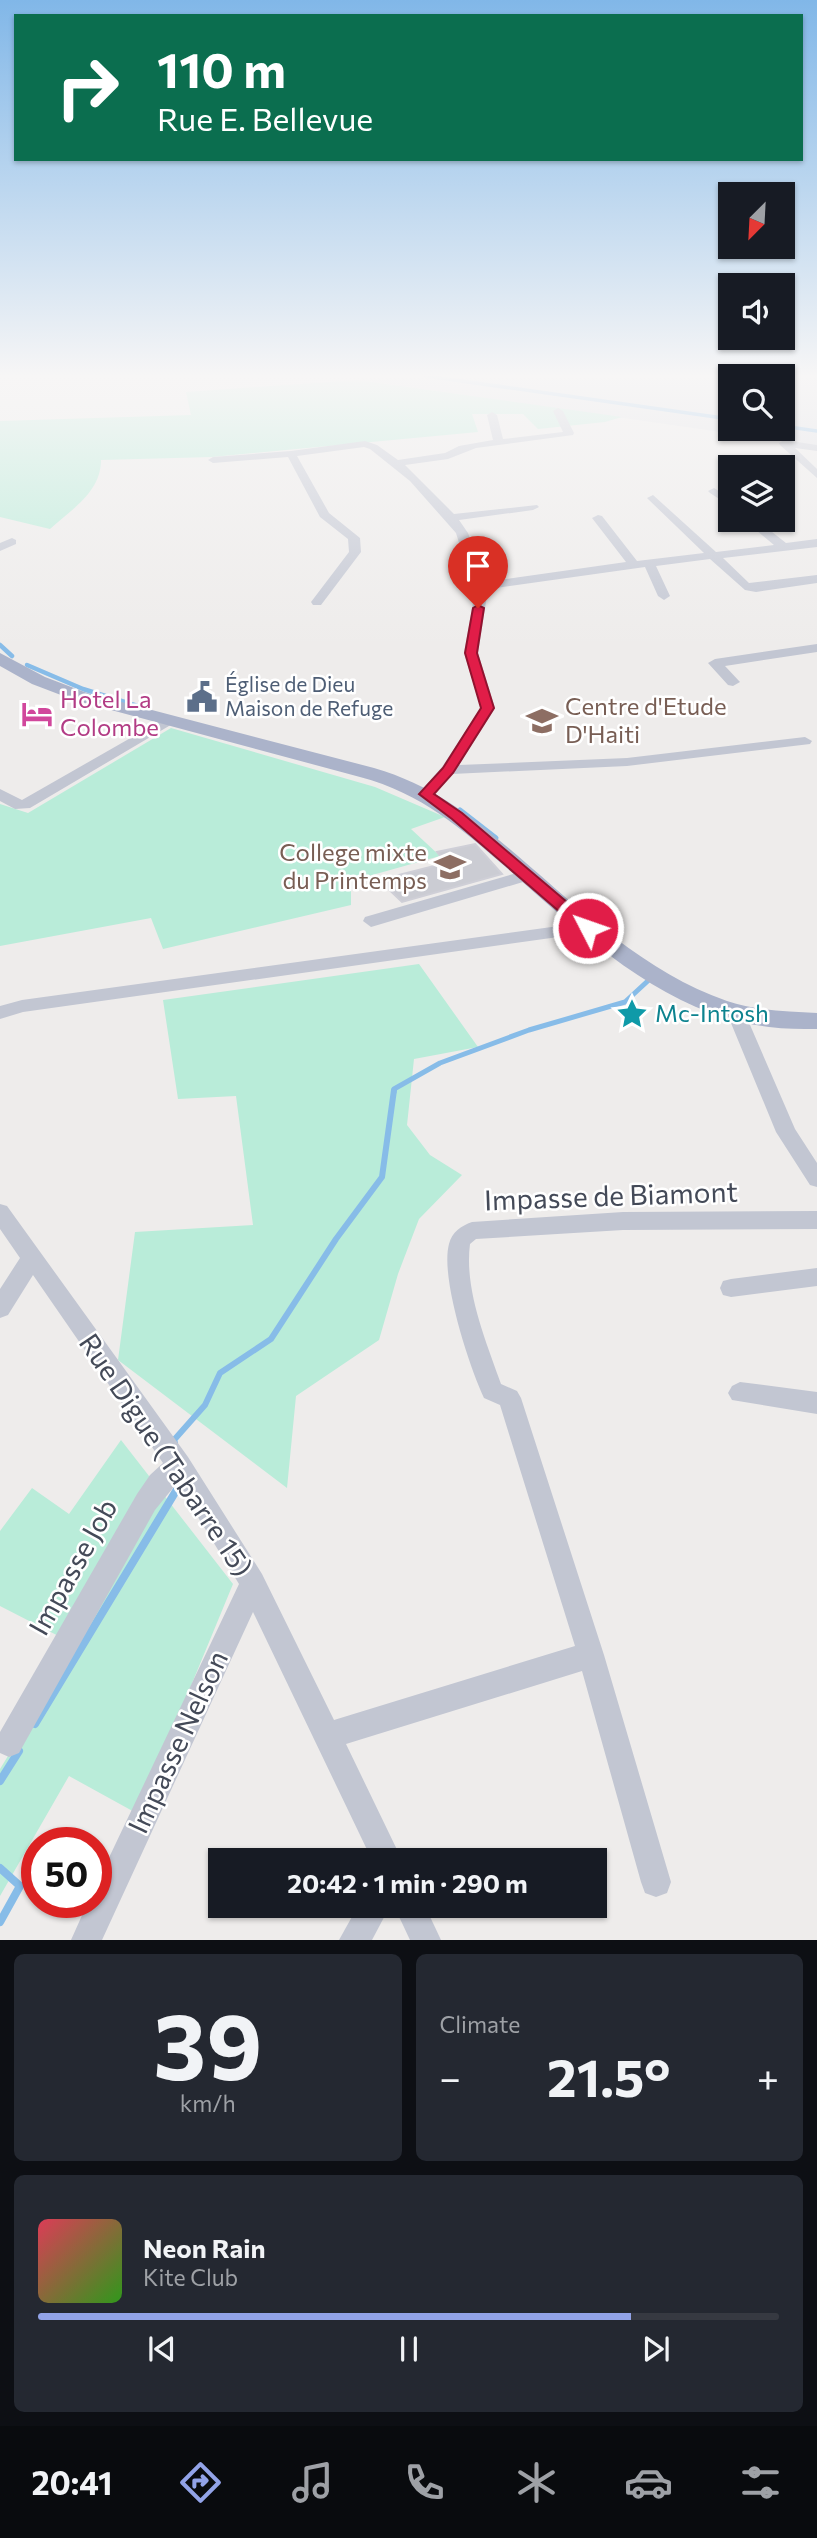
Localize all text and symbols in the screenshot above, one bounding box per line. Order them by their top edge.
text: 110 m [157,38,286,98]
icon: right [42,42,133,133]
text: Rue E. Bellevue [157,98,373,138]
north arrow [718,182,794,259]
map controls [718,182,795,532]
button: sound [718,273,795,350]
button: search [718,364,795,441]
button: layers [718,455,795,532]
pin [448,536,508,608]
icon: arrive [459,547,497,585]
place label: Église de Dieu Maison de Refuge [225,671,393,720]
public building icon: Église de Dieu Maison de Refuge [185,680,219,714]
place label: Hotel La Colombe [60,684,159,741]
place label: Centre d'Etude D'Haiti [565,691,727,748]
hotel icon: Hotel La Colombe [20,697,54,731]
school or university icon: Centre d'Etude D'Haiti [525,704,559,738]
place label: College mixte du Printemps [279,837,427,894]
school or university icon: College mixte du Printemps [433,850,467,884]
position arrow [551,891,625,965]
place icon: Mc-Intosh [615,997,649,1031]
place label: Mc-Intosh [655,998,769,1027]
street label: Impasse de Biamont [483,1174,738,1216]
street label: Rue Digue (Tabarre 15) [73,1327,261,1582]
street label: Impasse Job [21,1492,123,1641]
street label: Impasse Nelson [120,1645,234,1838]
speed limit sign: 50 [21,1827,112,1918]
text: 20:42 · 1 min · 290 m [287,1867,528,1898]
text: 39 [153,1987,262,2099]
text: Climate [440,2010,521,2038]
text: 21.5° [547,2044,671,2108]
text: − [440,2053,461,2100]
text: + [757,2053,779,2100]
text: km/h [180,2089,236,2117]
text: Neon Rain [143,2232,266,2263]
text: Kite Club [143,2263,238,2291]
icon: previous [143,2330,181,2368]
icon: pause [390,2330,428,2368]
icon: next [637,2330,675,2368]
icon: directions [176,2458,225,2507]
icon: music [288,2458,337,2507]
icon: phone [400,2458,449,2507]
icon: climate [512,2458,561,2507]
icon: car [624,2458,673,2507]
icon: filters [736,2458,785,2507]
text: 20:41 [32,2462,112,2502]

